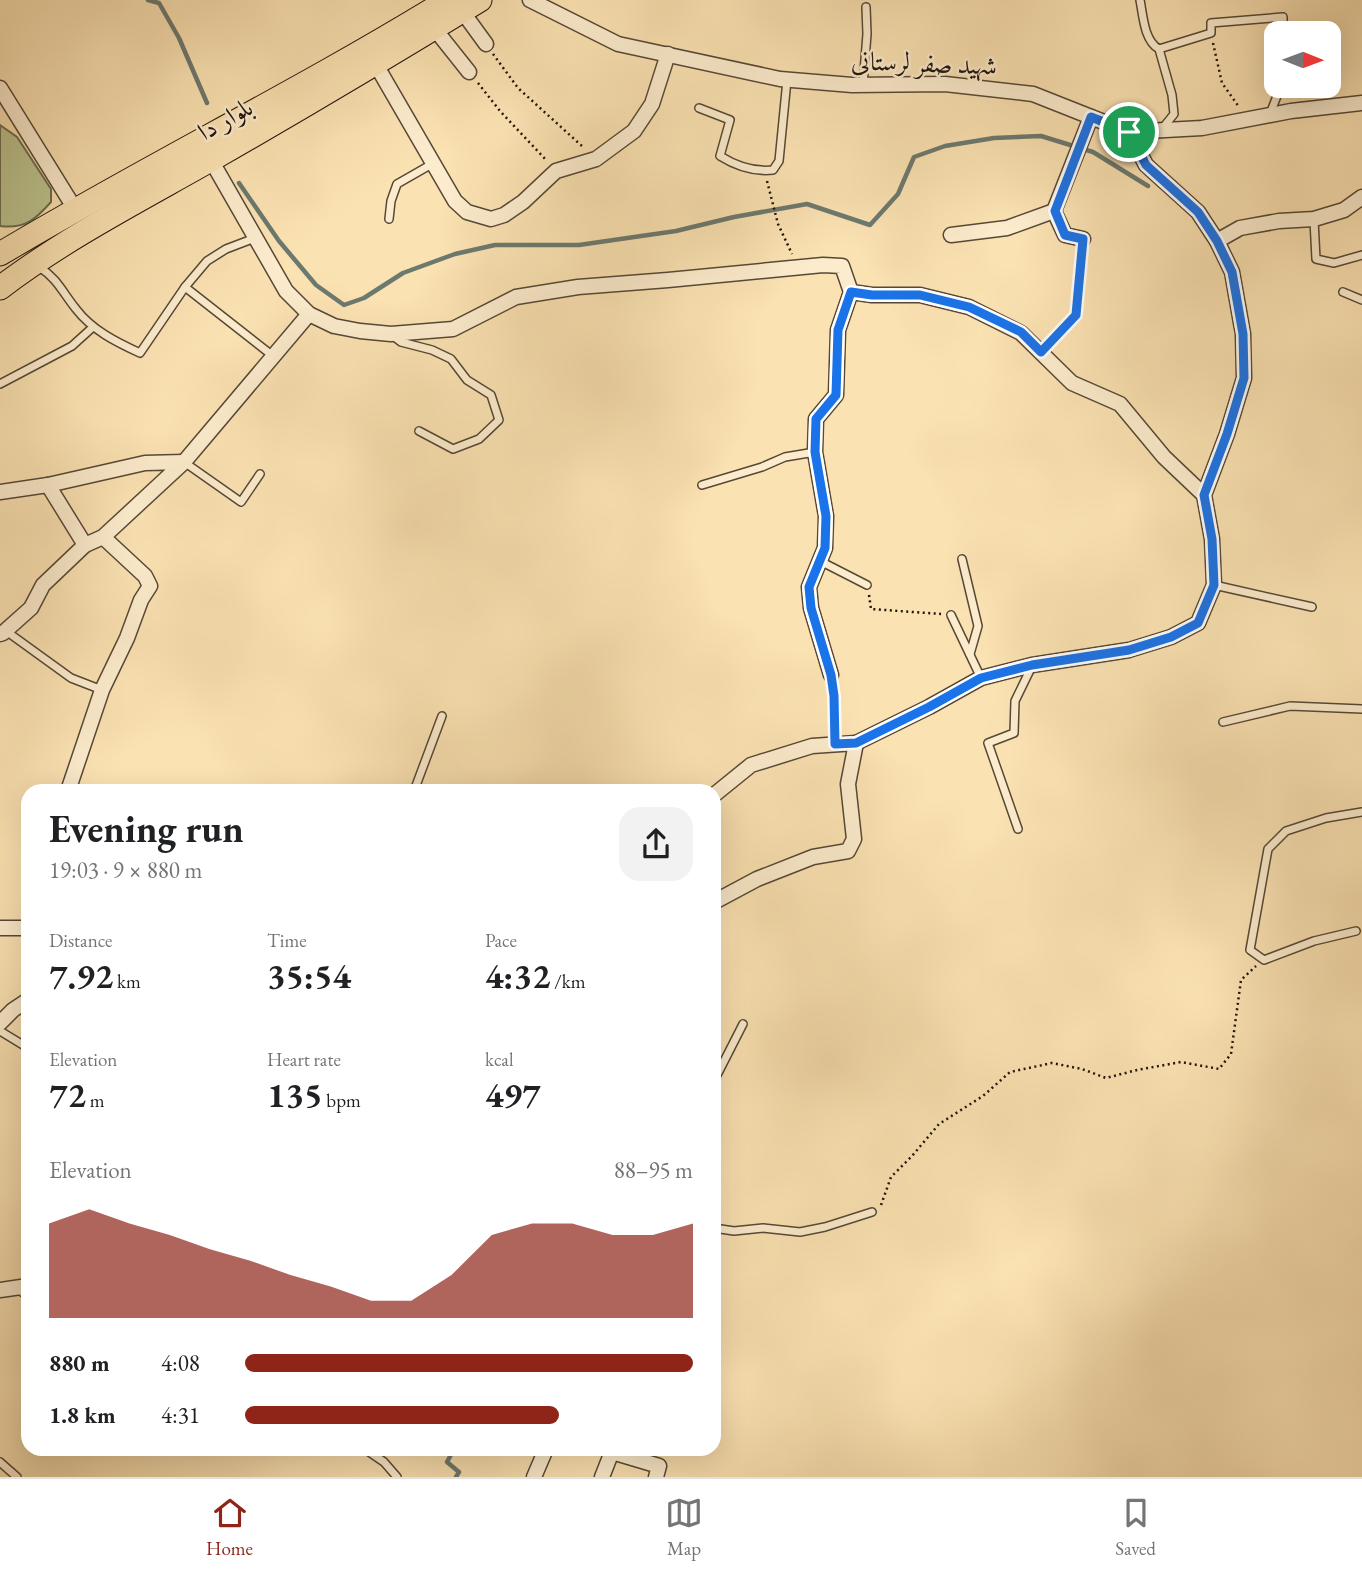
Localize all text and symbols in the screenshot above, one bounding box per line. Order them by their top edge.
north arrow [1264,21,1340,98]
map controls [1264,21,1341,98]
street label: شهید صفر لرستانی [850,43,998,83]
street label: بلوار دا [191,90,259,148]
pin [1099,102,1159,162]
icon: arrive [1110,113,1148,151]
text: Evening run [49,804,244,853]
button: share [619,807,693,881]
text: 19:03 · 9 × 880 m [49,855,202,885]
text: Distance [49,928,112,953]
text: Time [267,928,307,953]
text: Pace [485,928,517,953]
text: 7.92 [49,953,113,998]
text: 35:54 [267,953,351,998]
text: 4:32 [485,953,550,998]
text: km [113,969,141,994]
text: /km [550,969,586,994]
text: Elevation [49,1047,117,1072]
text: Heart rate [267,1047,341,1072]
text: kcal [485,1047,514,1072]
text: 72 [49,1072,86,1117]
text: 135 [267,1072,323,1117]
text: 497 [485,1072,541,1117]
text: m [86,1088,105,1113]
text: bpm [323,1088,361,1113]
text: Elevation [49,1155,132,1185]
text: 88–95 m [614,1155,693,1185]
text: 880 m [49,1348,110,1378]
text: 4:08 [161,1348,200,1378]
text: 1.8 km [49,1400,116,1430]
text: 4:31 [161,1400,200,1430]
tab: Home [206,1494,253,1561]
tab: Map [665,1494,703,1561]
tab: Saved [1115,1494,1156,1561]

